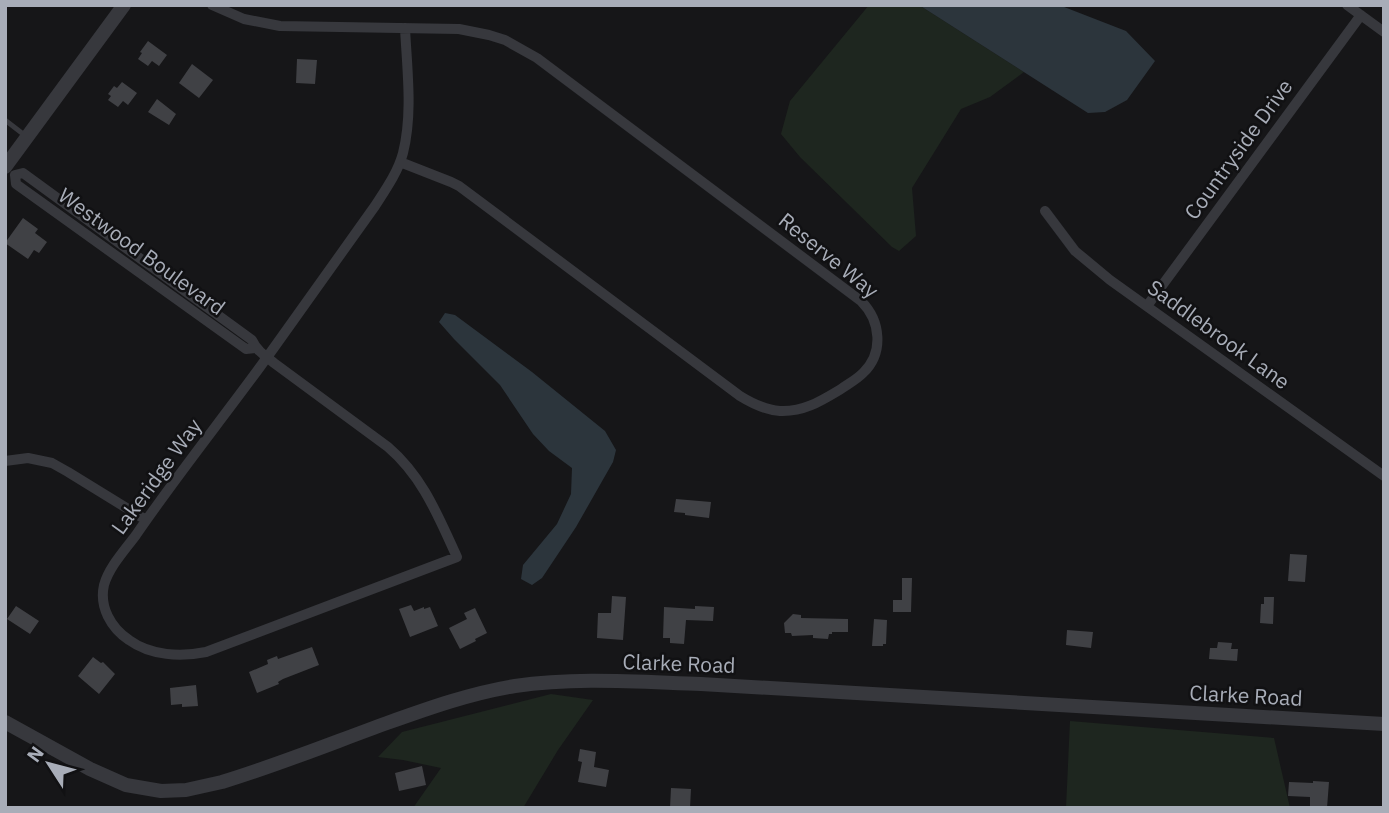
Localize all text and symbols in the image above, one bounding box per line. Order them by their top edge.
street label: Countryside Drive [1178,73,1298,225]
street label: Westwood Boulevard [53,181,231,321]
street label: Reserve Way [773,206,885,304]
street label: Saddlebrook Lane [1142,273,1296,395]
street label: Lakeridge Way [105,412,208,540]
street label: Clarke Road [622,647,736,679]
street label: Clarke Road [1189,678,1303,712]
north arrow [14,729,84,799]
text: N [21,741,49,767]

